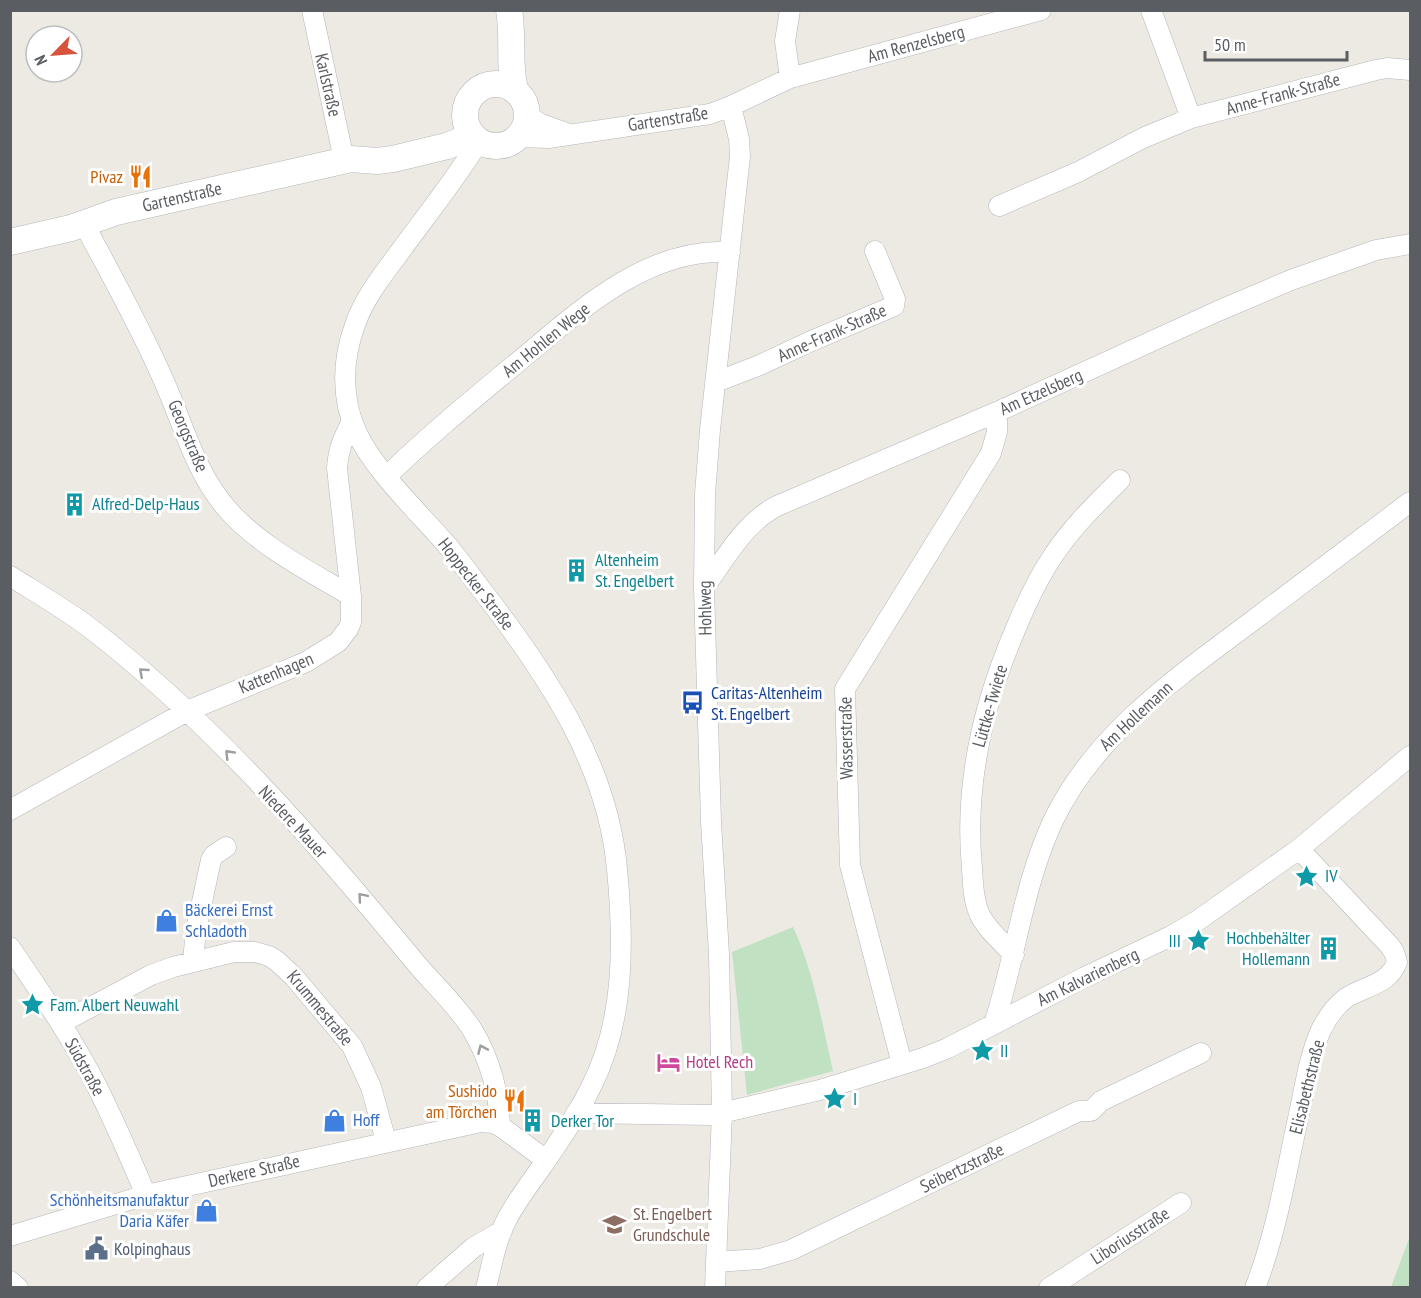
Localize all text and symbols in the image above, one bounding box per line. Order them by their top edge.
street label: Am Renzelsberg [865,20,967,67]
north arrow [24,24,84,84]
scale bar [1205,24,1348,62]
text: 50 m [1214,33,1246,56]
street label: Karlstraße [310,51,347,119]
text: N [30,52,51,68]
street label: Anne-Frank-Straße [1223,67,1342,120]
street label: Gartenstraße [626,101,710,136]
restaurant icon: Pivaz [128,164,154,190]
place label: Pivaz [90,165,123,188]
street label: Gartenstraße [140,176,224,217]
street label: Am Hohlen Wege [497,297,594,382]
street label: Anne-Frank-Straße [774,298,890,367]
street label: Am Etzelsberg [996,363,1086,420]
street label: Georgstraße [163,396,214,475]
building icon: Alfred-Delp-Haus [61,491,87,517]
place label: Alfred-Delp-Haus [92,492,200,515]
street label: Hoppecker Straße [433,533,520,634]
place label: Altenheim St. Engelbert [595,548,674,592]
building icon: Altenheim St. Engelbert [564,557,590,583]
street label: Hohlweg [693,580,716,636]
street label: Kattenhagen [235,647,317,699]
street label: Lüttke-Twiete [967,662,1012,750]
one-way arrow [139,668,150,679]
street label: Am Hollemann [1094,676,1177,755]
place label: Caritas-Altenheim St. Engelbert [711,681,822,725]
bus stop icon: Caritas-Altenheim St. Engelbert [680,690,706,716]
street label: Wasserstraße [833,697,858,780]
one-way arrow [225,750,236,760]
street label: Niedere Mauer [254,780,333,863]
place icon: IV [1294,863,1320,889]
place label: IV [1325,864,1338,887]
one-way arrow [358,893,369,904]
place label: Bäckerei Ernst Schladoth [185,898,273,942]
shop icon: Bäckerei Ernst Schladoth [154,907,180,933]
place label: Hochbehälter Hollemann [1227,926,1310,970]
place icon: III [1186,928,1212,954]
place label: III [1168,929,1181,952]
building icon: Hochbehälter Hollemann [1315,935,1341,961]
street label: Am Kalvarienberg [1033,942,1142,1011]
street label: Krummestraße [282,965,359,1050]
place icon: Fam. Albert Neuwahl [19,992,45,1018]
place label: Fam. Albert Neuwahl [50,993,179,1016]
street label: Südstraße [60,1034,111,1100]
street label: Elisabethstraße [1284,1037,1329,1137]
place icon: II [969,1038,995,1064]
place label: II [1000,1039,1008,1062]
one-way arrow [477,1045,489,1056]
hotel icon: Hotel Rech [655,1049,681,1075]
place label: Hotel Rech [686,1050,753,1073]
place label: Sushido am Törchen [426,1079,497,1123]
place icon: I [822,1086,848,1112]
place label: I [853,1087,857,1110]
restaurant icon: Sushido am Törchen [502,1088,528,1114]
shop icon: Hoff [322,1107,348,1133]
place label: Hoff [353,1108,381,1131]
building icon: Derker Tor [520,1108,546,1134]
place label: Derker Tor [551,1109,614,1132]
street label: Seibertzstraße [916,1137,1007,1198]
street label: Derkere Straße [206,1149,302,1192]
place label: Schönheitsmanufaktur Daria Käfer [50,1188,189,1232]
shop icon: Schönheitsmanufaktur Daria Käfer [194,1197,220,1223]
place label: St. Engelbert Grundschule [633,1202,712,1246]
street label: Liboriusstraße [1086,1202,1173,1269]
school or university icon: St. Engelbert Grundschule [602,1211,628,1237]
public building icon: Kolpinghaus [83,1236,109,1262]
place label: Kolpinghaus [114,1237,191,1260]

